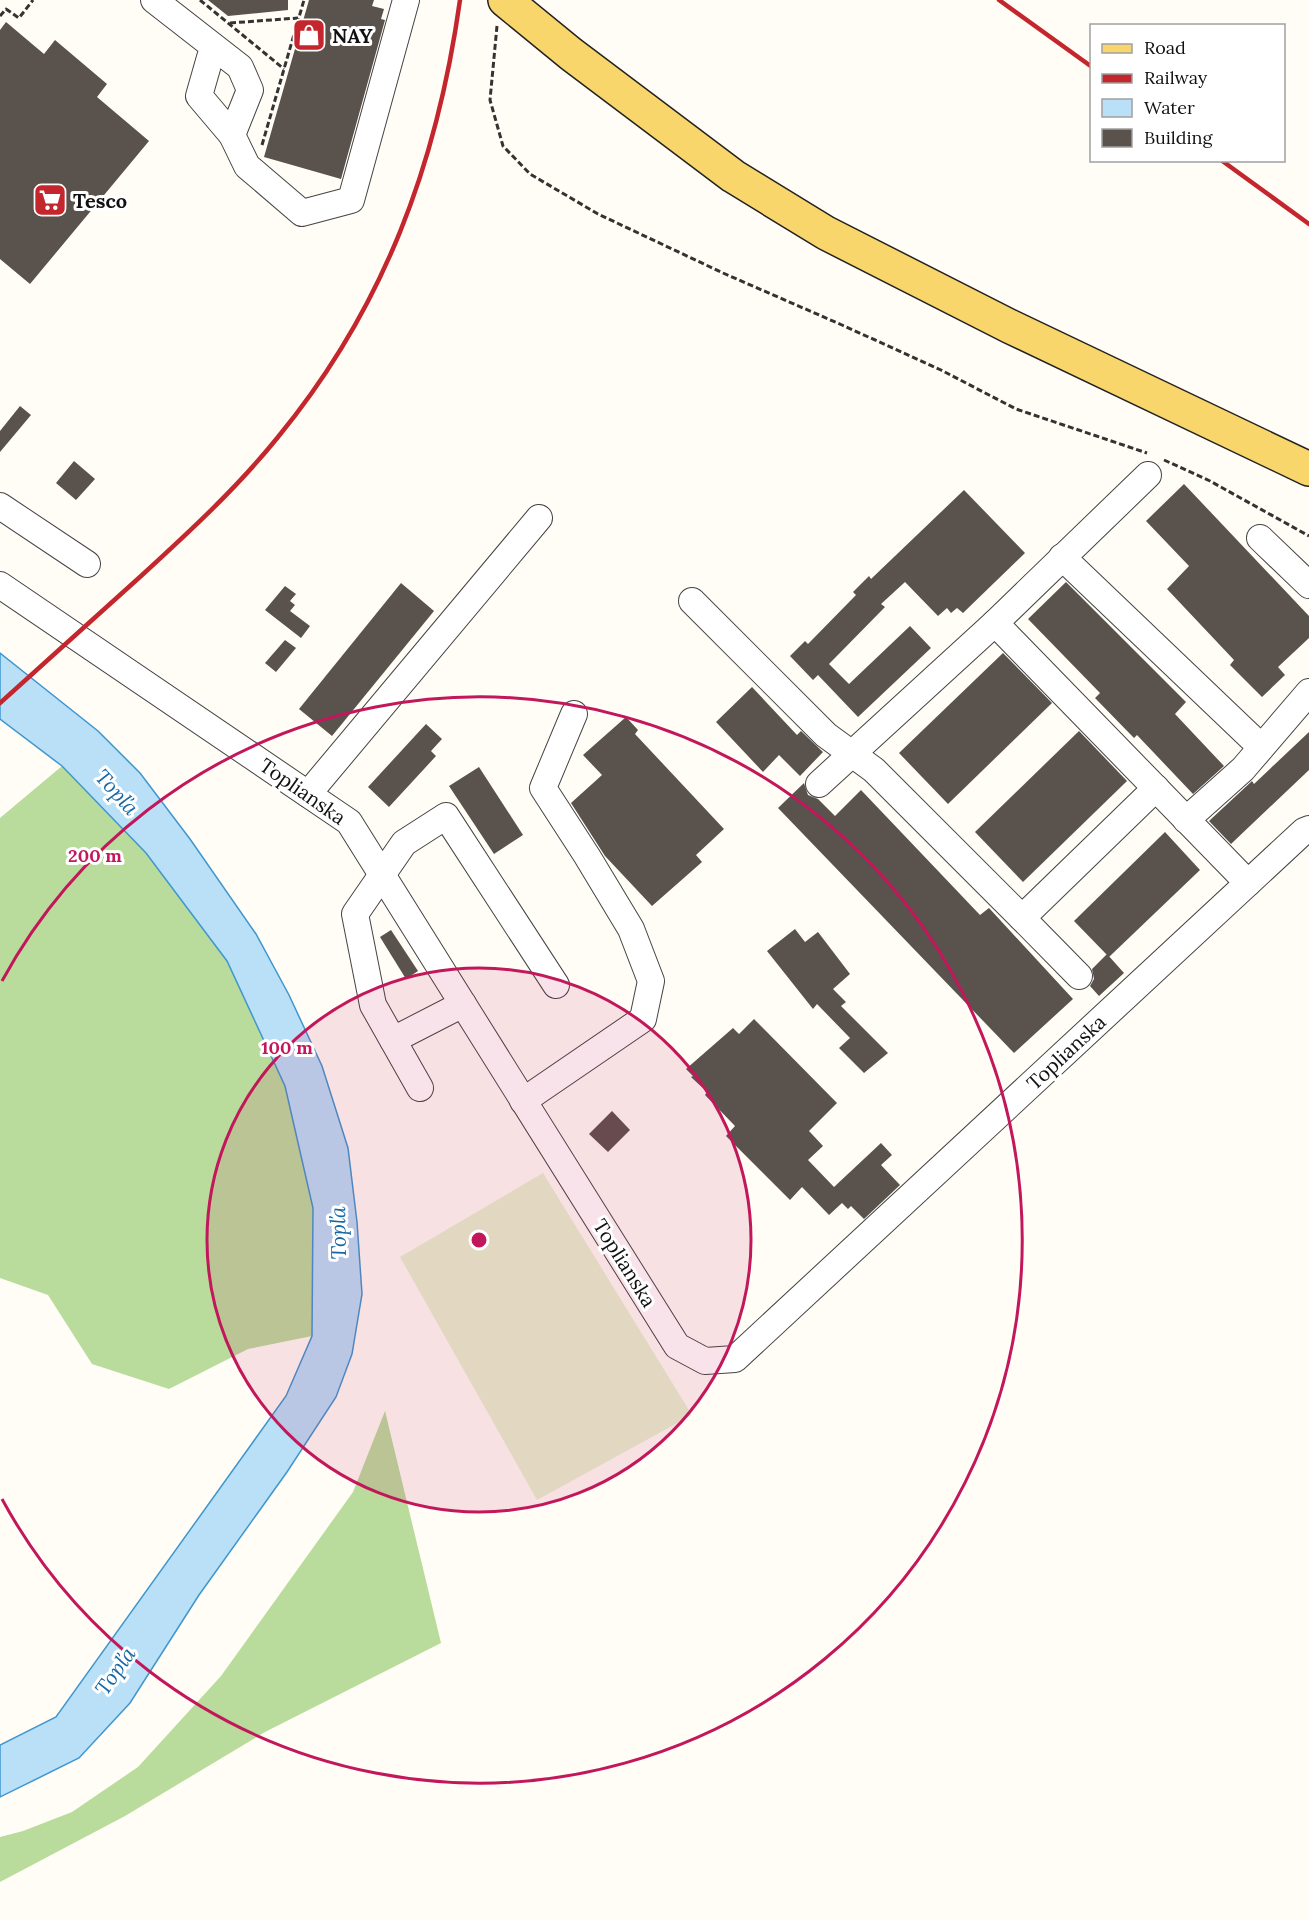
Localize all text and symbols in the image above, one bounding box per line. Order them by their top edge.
shop icon: NAY [291,17,327,53]
place label: NAY [332,23,373,48]
legend [1090,24,1285,162]
text: Road [1144,36,1186,59]
text: Railway [1144,66,1208,89]
text: Water [1144,96,1195,119]
text: Building [1144,126,1214,149]
supermarket icon: Tesco [32,182,68,218]
place label: Tesco [73,188,127,213]
street label: Toplianska [255,752,351,830]
water label: Topľa [89,763,145,821]
text: 200 m [68,844,122,867]
street label: Toplianska [1021,1009,1111,1095]
text: 100 m [261,1036,313,1059]
water label: Topľa [324,1206,352,1260]
street label: Toplianska [588,1214,662,1312]
centre of rings [469,1230,489,1250]
water label: Topľa [89,1641,141,1700]

